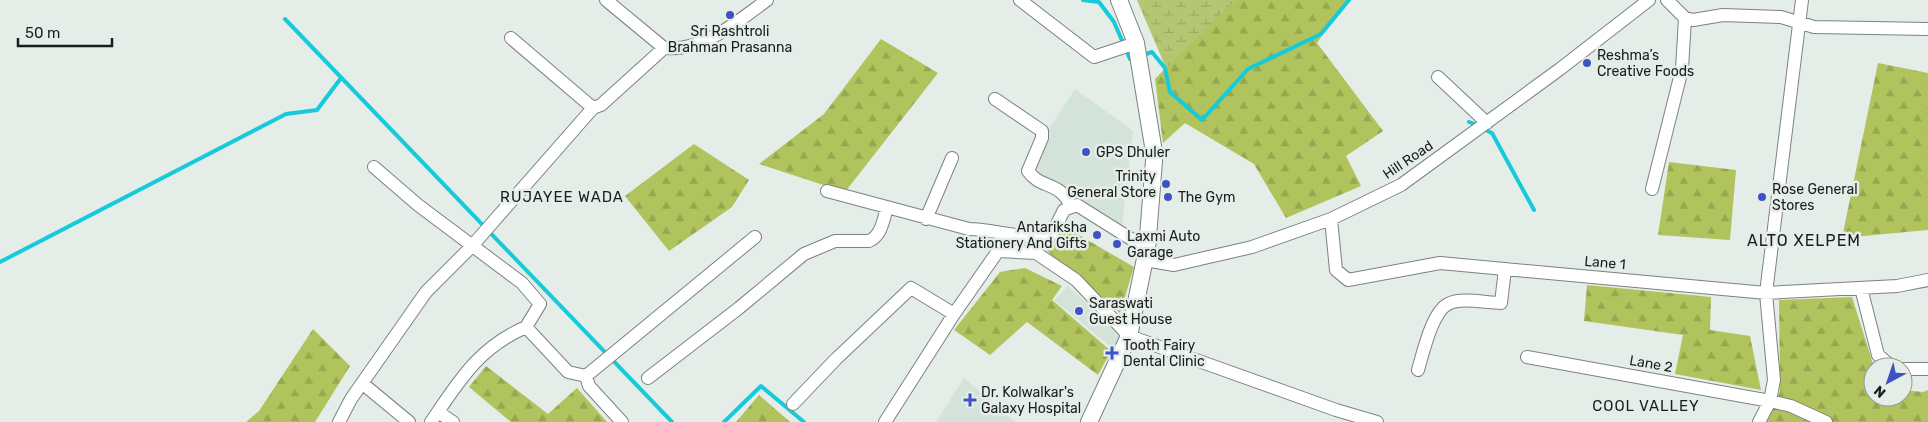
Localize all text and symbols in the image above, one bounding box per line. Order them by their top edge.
marker: Sri Rashtroli Brahman Prasanna [724,9,736,21]
scale bar [18,15,111,47]
place label: Sri Rashtroli Brahman Prasanna [668,23,792,56]
text: 50 m [25,24,60,42]
place label: Reshma’s Creative Foods [1597,47,1694,80]
marker: Reshma’s Creative Foods [1581,57,1593,69]
street label: Hill Road [1380,137,1436,183]
place label: GPS Dhuler [1096,144,1171,161]
marker: GPS Dhuler [1080,146,1092,158]
place label: Trinity General Store [1067,168,1156,201]
marker: Trinity General Store [1160,178,1172,190]
place label: Rose General Stores [1772,181,1858,214]
district label: RUJAYEE WADA [500,188,624,206]
place label: The Gym [1178,189,1235,206]
marker: The Gym [1162,191,1174,203]
marker: Rose General Stores [1756,191,1768,203]
place label: Antariksha Stationery And Gifts [956,219,1087,252]
place label: Laxmi Auto Garage [1127,228,1200,261]
marker: Antariksha Stationery And Gifts [1091,229,1103,241]
district label: ALTO XELPEM [1747,231,1861,250]
marker: Laxmi Auto Garage [1111,238,1123,250]
street label: Lane 1 [1584,253,1626,273]
place label: Saraswati Guest House [1089,295,1172,328]
marker: Saraswati Guest House [1073,305,1085,317]
place label: Tooth Fairy Dental Clinic [1123,337,1205,370]
marker: Tooth Fairy Dental Clinic [1105,346,1119,360]
street label: Lane 2 [1628,352,1674,376]
north arrow [1863,357,1913,407]
text: N [1871,382,1889,401]
place label: Dr. Kolwalkar's Galaxy Hospital [981,384,1081,417]
marker: Dr. Kolwalkar's Galaxy Hospital [963,393,977,407]
district label: COOL VALLEY [1592,397,1700,415]

